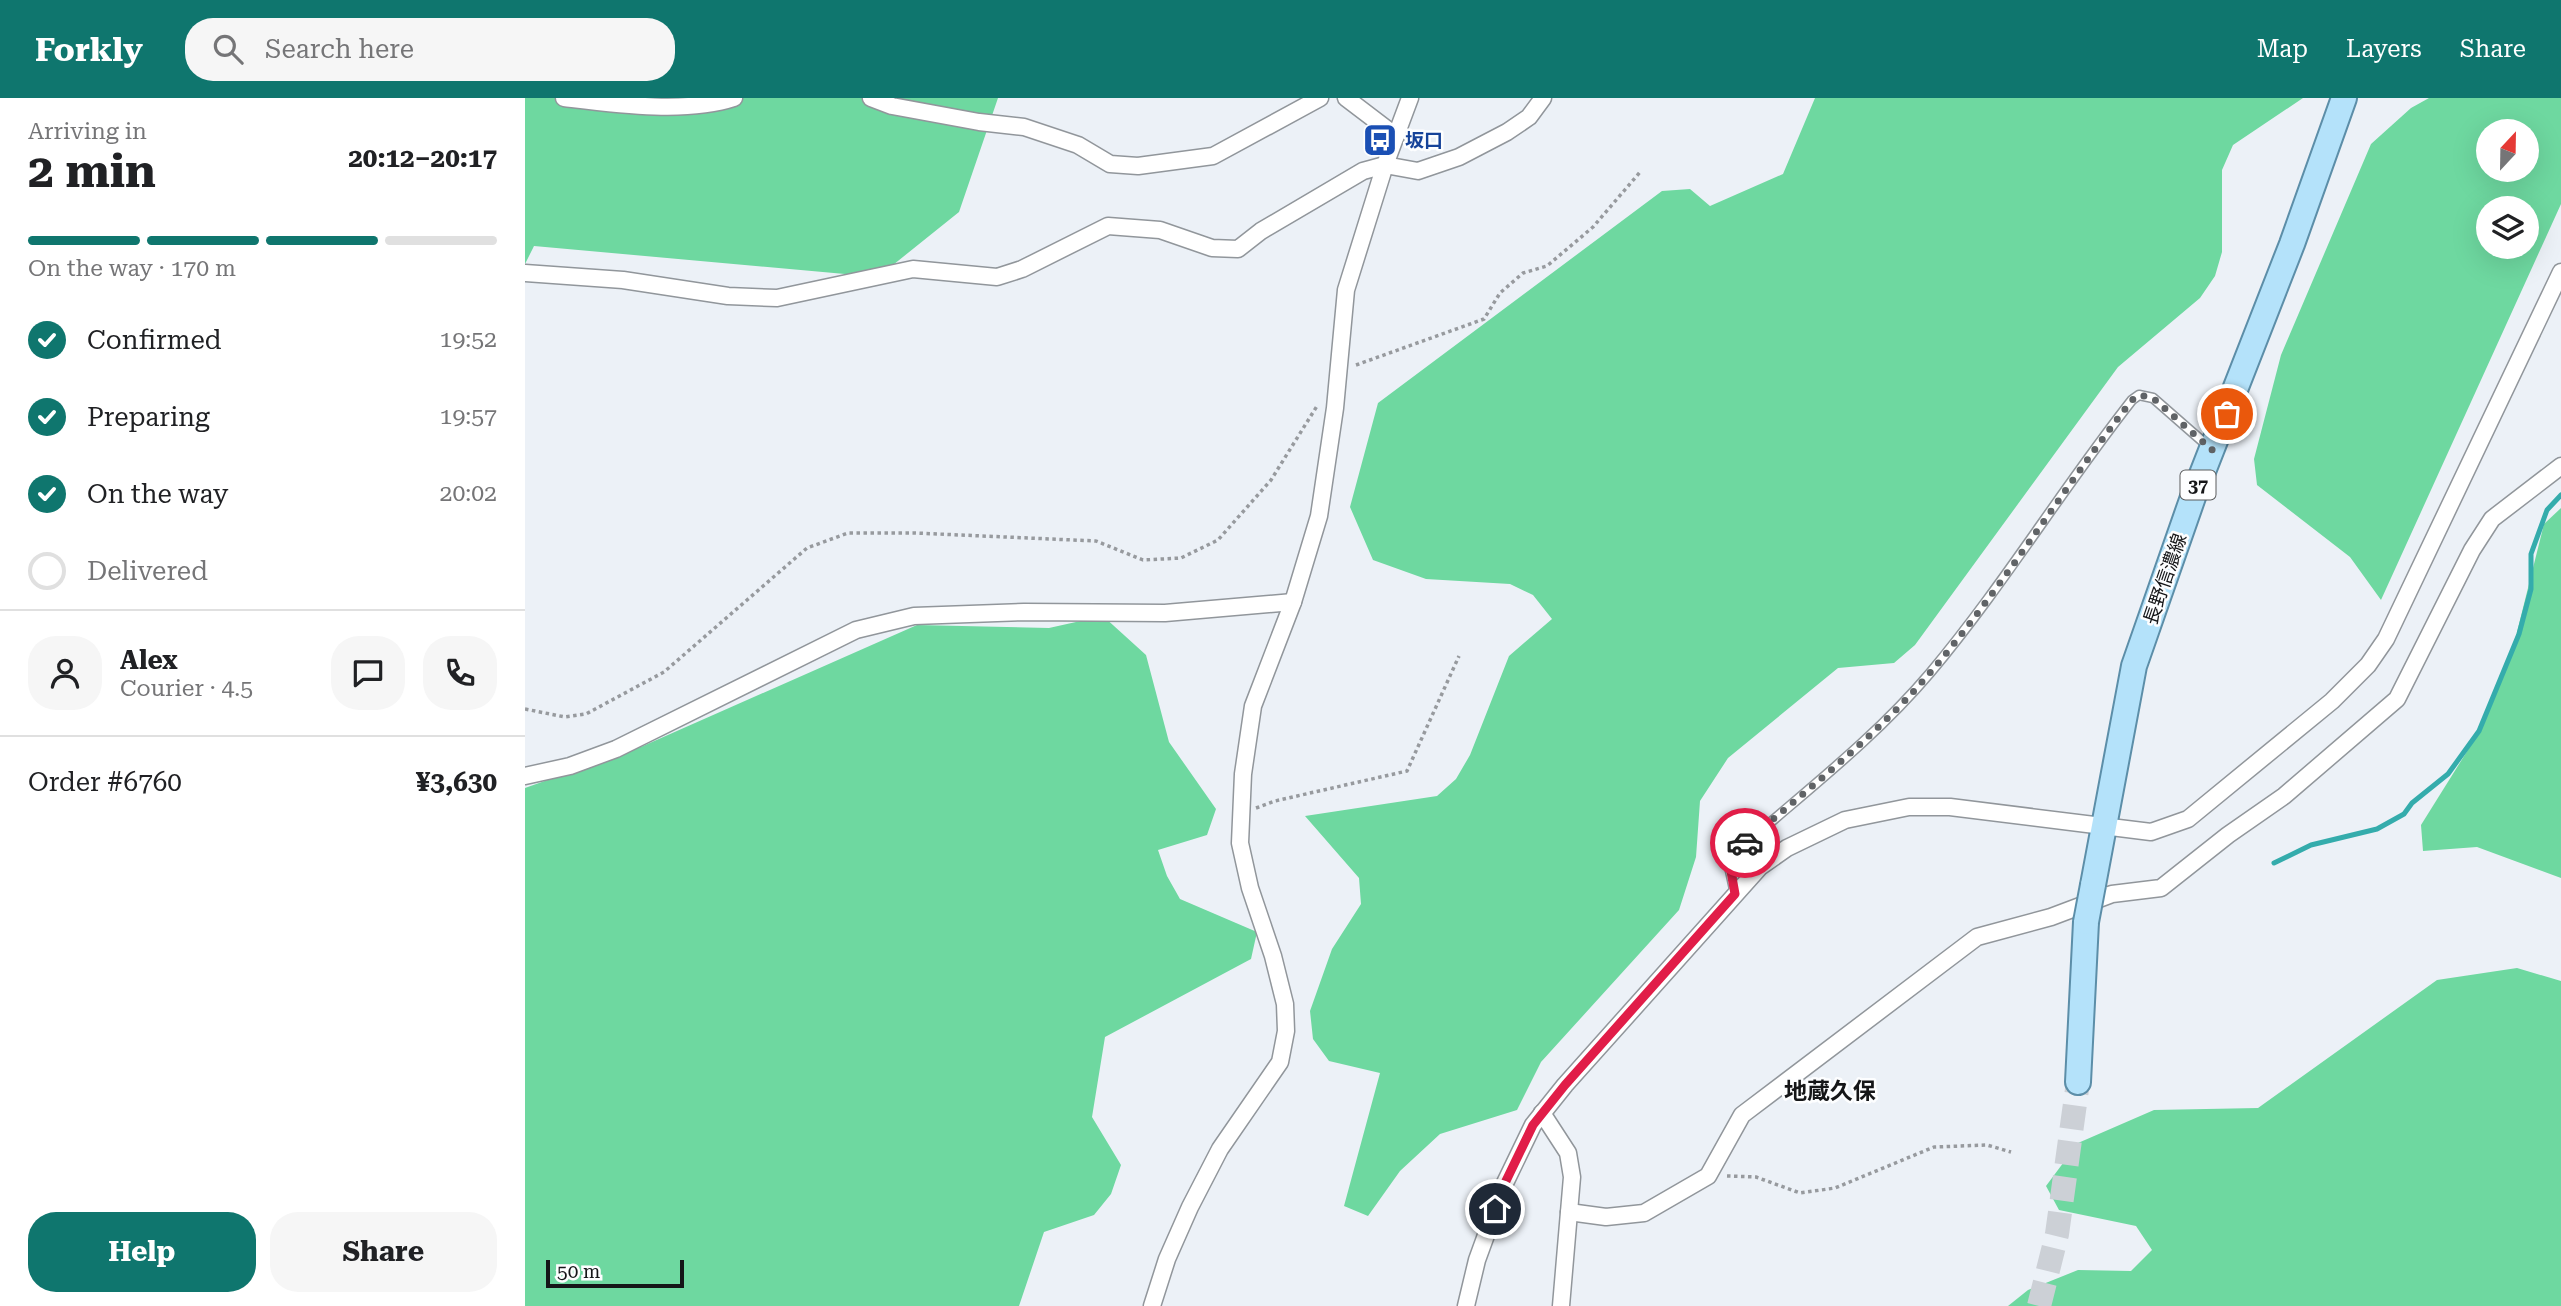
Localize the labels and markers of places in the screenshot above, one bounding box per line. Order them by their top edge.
bus stop icon: 坂口 [1361,121,1399,159]
place label: 坂口 [1405,129,1443,152]
pin [2197,384,2257,444]
pin [1465,1179,1525,1239]

